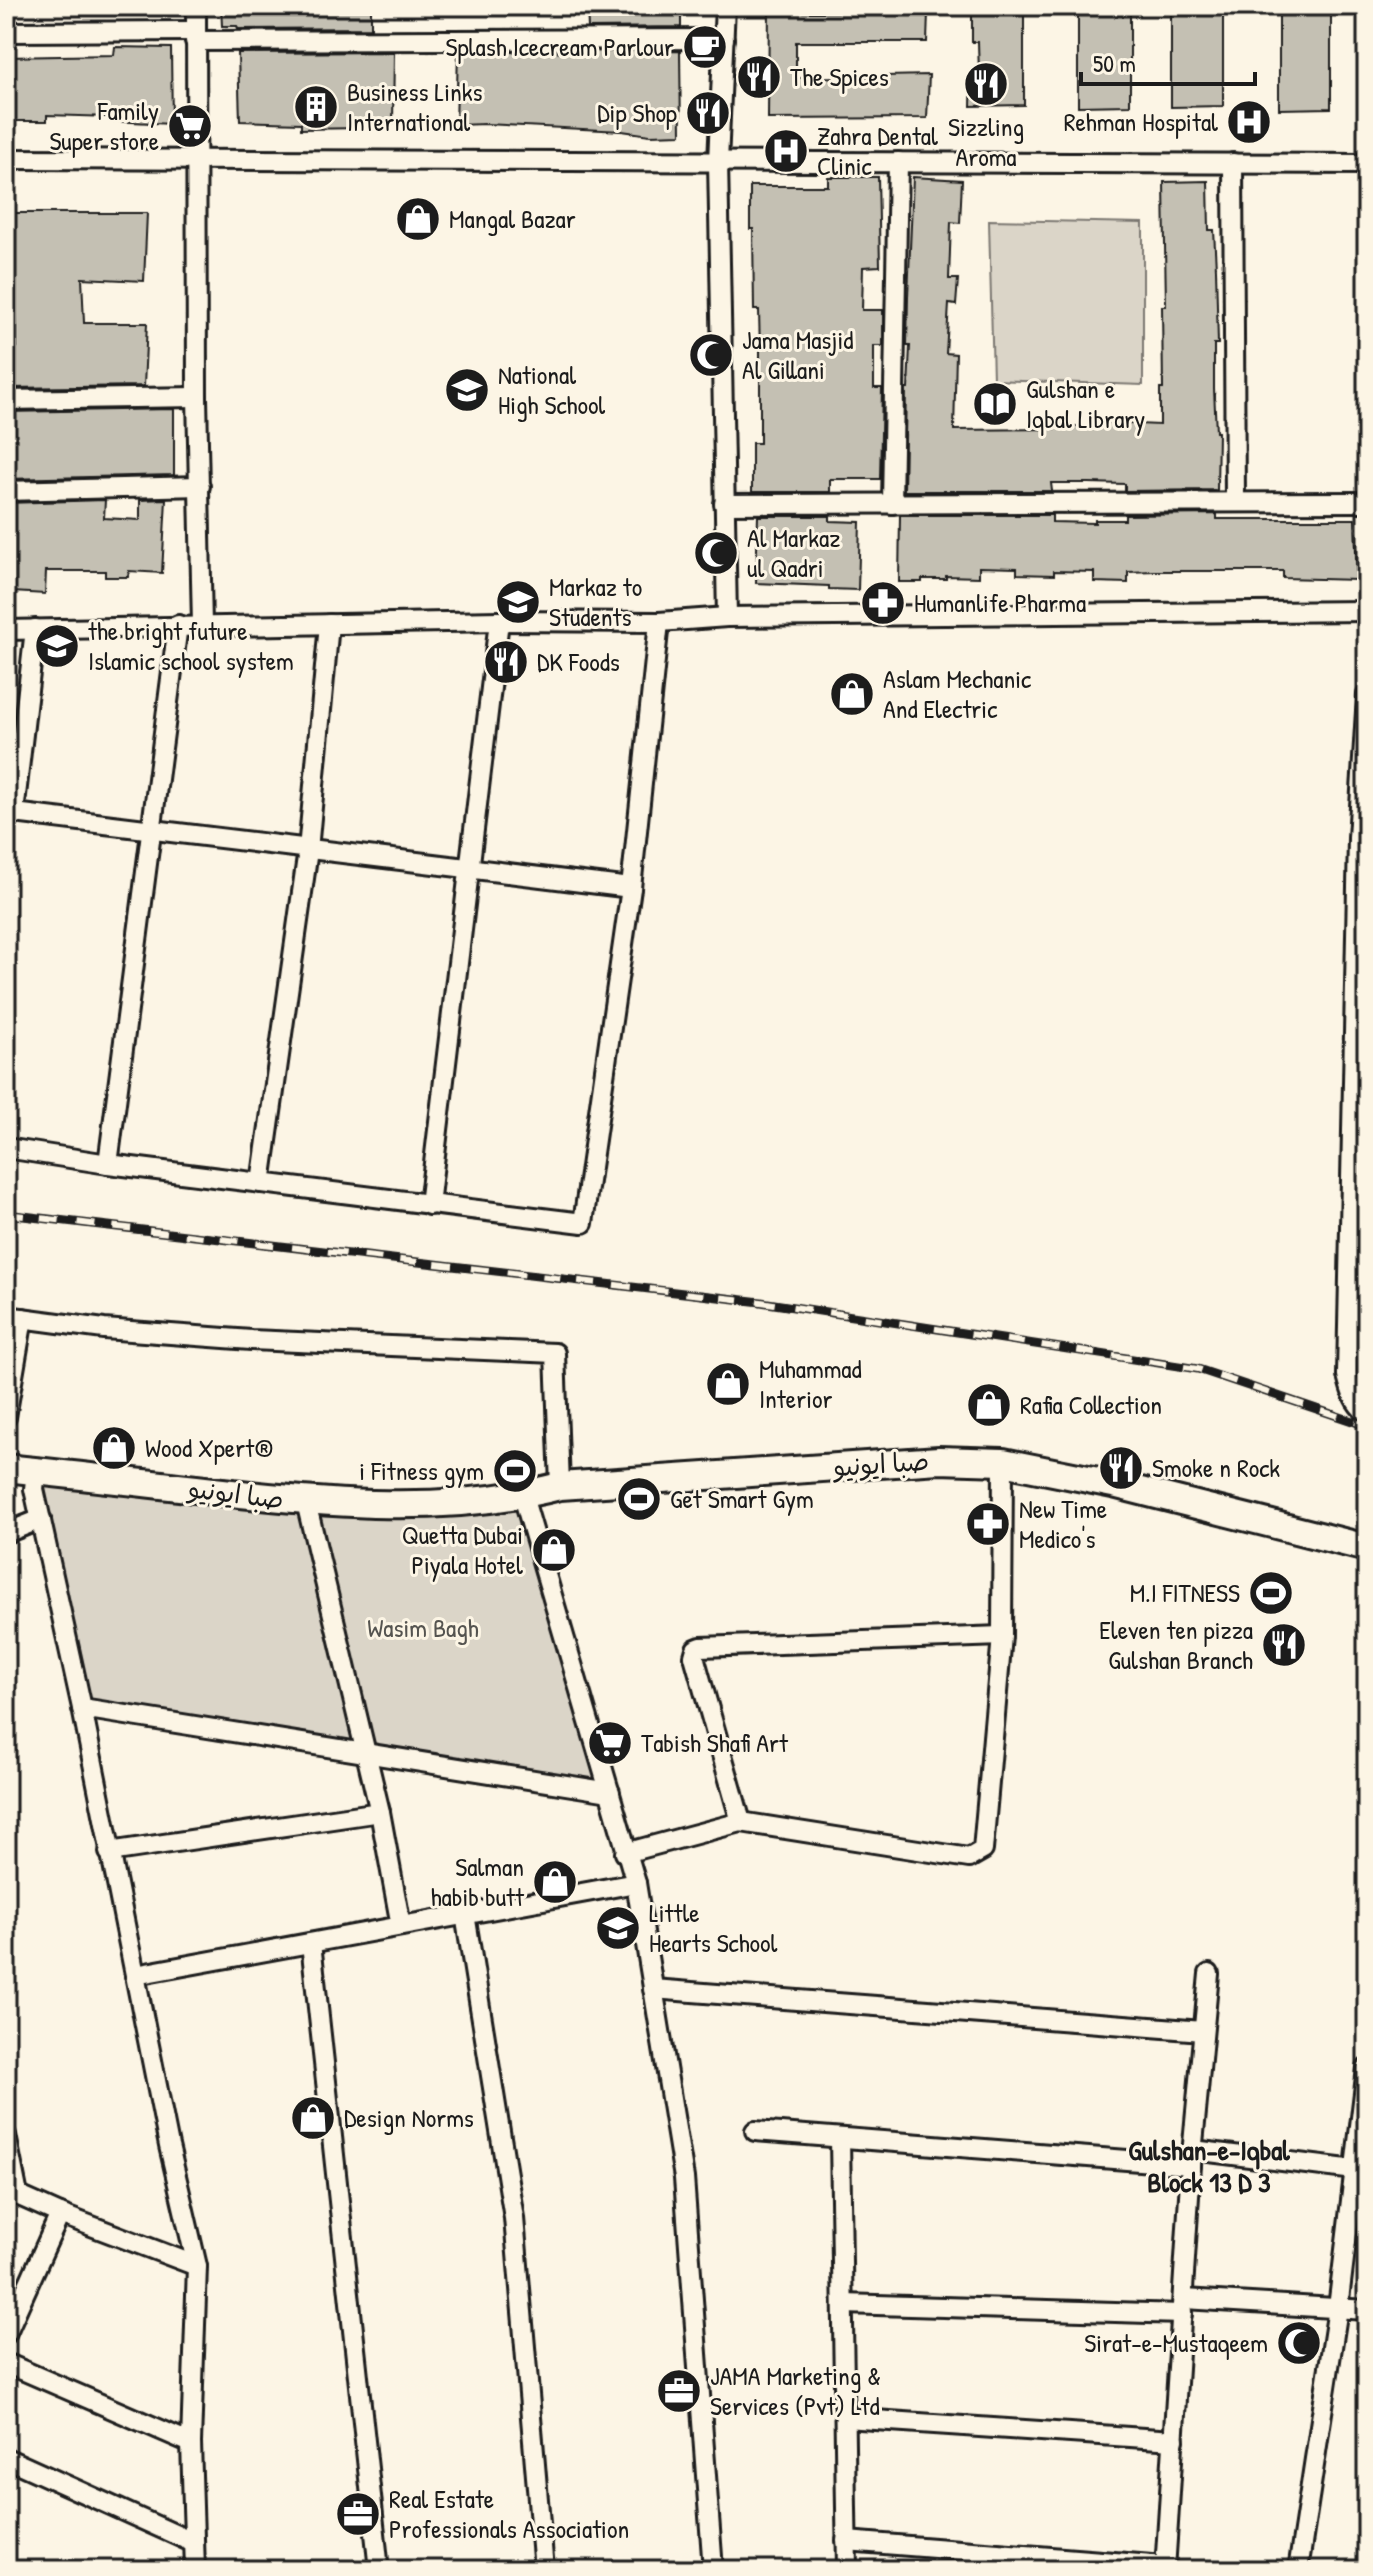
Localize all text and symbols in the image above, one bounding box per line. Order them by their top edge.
cafe icon: Splash Icecream Parlour [681,23,729,71]
place label: Splash Icecream Parlour [446,29,674,64]
scale bar [1081,36,1255,86]
text: 50 m [1093,47,1136,79]
restaurant icon: The Spices [735,53,783,101]
place label: The Spices [790,59,889,94]
restaurant icon: Sizzling Aroma [962,60,1010,108]
place label: Business Links International [347,74,483,139]
building icon: Business Links International [292,83,340,131]
restaurant icon: Dip Shop [684,89,732,137]
place label: Family Super store [49,93,159,158]
place label: Dip Shop [597,95,677,130]
hospital icon: Rehman Hospital [1225,98,1273,146]
supermarket icon: Family Super store [166,102,214,150]
place label: Rehman Hospital [1064,104,1218,139]
place label: Sizzling Aroma [948,109,1024,174]
place label: Zahra Dental Clinic [817,118,938,183]
hospital icon: Zahra Dental Clinic [762,127,810,175]
shop icon: Mangal Bazar [394,195,442,243]
place label: Mangal Bazar [449,201,576,236]
place label: Jama Masjid Al Gillani [742,322,853,387]
mosque icon: Jama Masjid Al Gillani [687,331,735,379]
place label: National High School [498,357,605,422]
school or university icon: National High School [443,366,491,414]
place label: Gulshan e Iqbal Library [1026,371,1145,436]
library icon: Gulshan e Iqbal Library [971,380,1019,428]
place label: Al Markaz ul Qadri [747,520,840,585]
mosque icon: Al Markaz ul Qadri [692,529,740,577]
place label: Markaz to Students [549,569,642,634]
school or university icon: Markaz to Students [494,578,542,626]
pharmacy icon: Humanlife Pharma [859,579,907,627]
place label: Humanlife Pharma [914,585,1086,620]
place label: the bright future Islamic school system [88,613,294,678]
school or university icon: the bright future Islamic school system [33,622,81,670]
restaurant icon: DK Foods [482,638,530,686]
place label: DK Foods [537,644,620,679]
place label: Aslam Mechanic And Electric [883,661,1031,726]
shop icon: Aslam Mechanic And Electric [828,670,876,718]
place label: Muhammad Interior [759,1351,862,1416]
shop icon: Muhammad Interior [704,1360,752,1408]
shop icon: Rafia Collection [965,1381,1013,1429]
place label: Rafia Collection [1020,1387,1162,1422]
shop icon: Wood Xpert® [90,1424,138,1472]
place label: Wood Xpert® [145,1430,274,1465]
street label: صبا ایونیو [831,1443,930,1484]
restaurant icon: Smoke n Rock [1097,1444,1145,1492]
sports icon: i Fitness gym [491,1447,539,1495]
place label: Smoke n Rock [1152,1450,1280,1485]
place label: i Fitness gym [359,1453,484,1488]
street label: صبا ایونیو [185,1470,286,1517]
sports icon: Get Smart Gym [615,1475,663,1523]
place label: Get Smart Gym [670,1481,814,1516]
place label: New Time Medico's [1019,1491,1107,1556]
pharmacy icon: New Time Medico's [964,1500,1012,1548]
place label: Quetta Dubai Piyala Hotel [402,1517,523,1582]
shop icon: Quetta Dubai Piyala Hotel [530,1526,578,1574]
sports icon: M.I FITNESS [1247,1569,1295,1617]
place label: M.I FITNESS [1130,1575,1240,1610]
park label: Wasim Bagh [367,1610,479,1645]
place label: Eleven ten pizza Gulshan Branch [1099,1612,1253,1677]
restaurant icon: Eleven ten pizza Gulshan Branch [1260,1621,1308,1669]
supermarket icon: Tabish Shafi Art [586,1719,634,1767]
place label: Tabish Shafi Art [641,1725,789,1760]
place label: Salman habib butt [431,1849,525,1914]
shop icon: Salman habib butt [531,1858,579,1906]
place label: Little Hearts School [649,1895,778,1960]
school or university icon: Little Hearts School [594,1904,642,1952]
shop icon: Design Norms [289,2094,337,2142]
place label: Design Norms [344,2100,474,2135]
district label: Gulshan-e-Iqbal Block 13 D 3 [1128,2131,1290,2201]
mosque icon: Sirat-e-Mustaqeem [1275,2319,1323,2367]
place label: Sirat-e-Mustaqeem [1084,2325,1268,2360]
place label: JAMA Marketing & Services (Pvt) Ltd [710,2358,881,2423]
office icon: JAMA Marketing & Services (Pvt) Ltd [655,2367,703,2415]
place label: Real Estate Professionals Association [389,2481,629,2546]
office icon: Real Estate Professionals Association [334,2490,382,2538]

